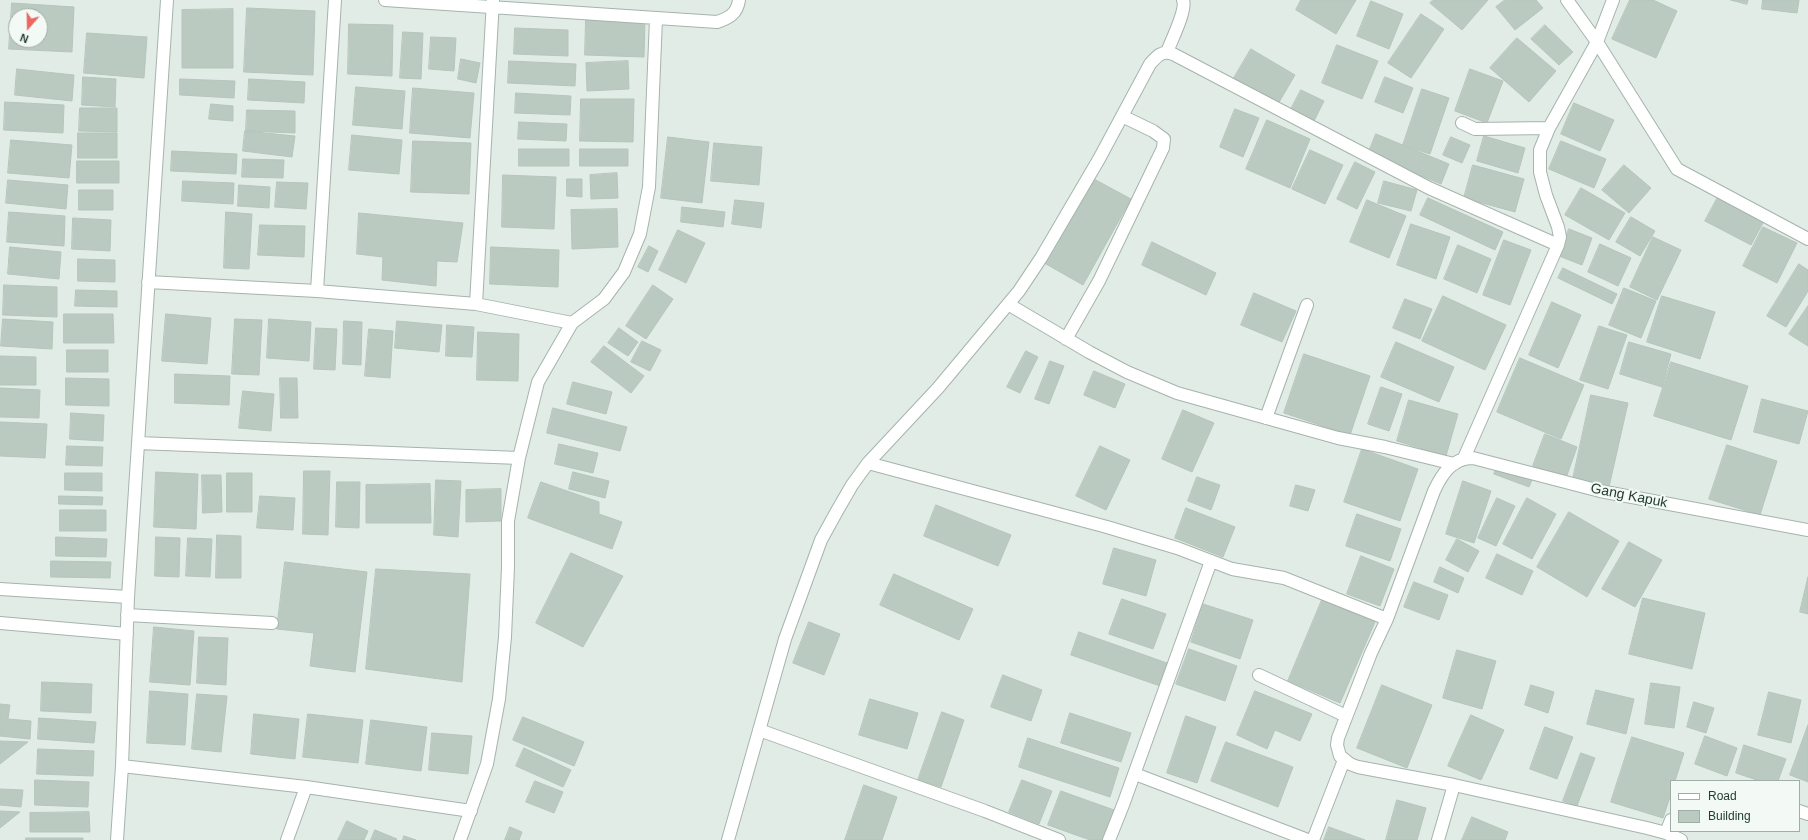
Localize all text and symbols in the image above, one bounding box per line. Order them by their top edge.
north arrow [8,8,48,48]
text: N [18,31,30,45]
street label: Gang Kapuk [1589,480,1669,512]
legend [1670,780,1800,832]
text: Road [1708,789,1737,803]
text: Building [1708,809,1751,823]

